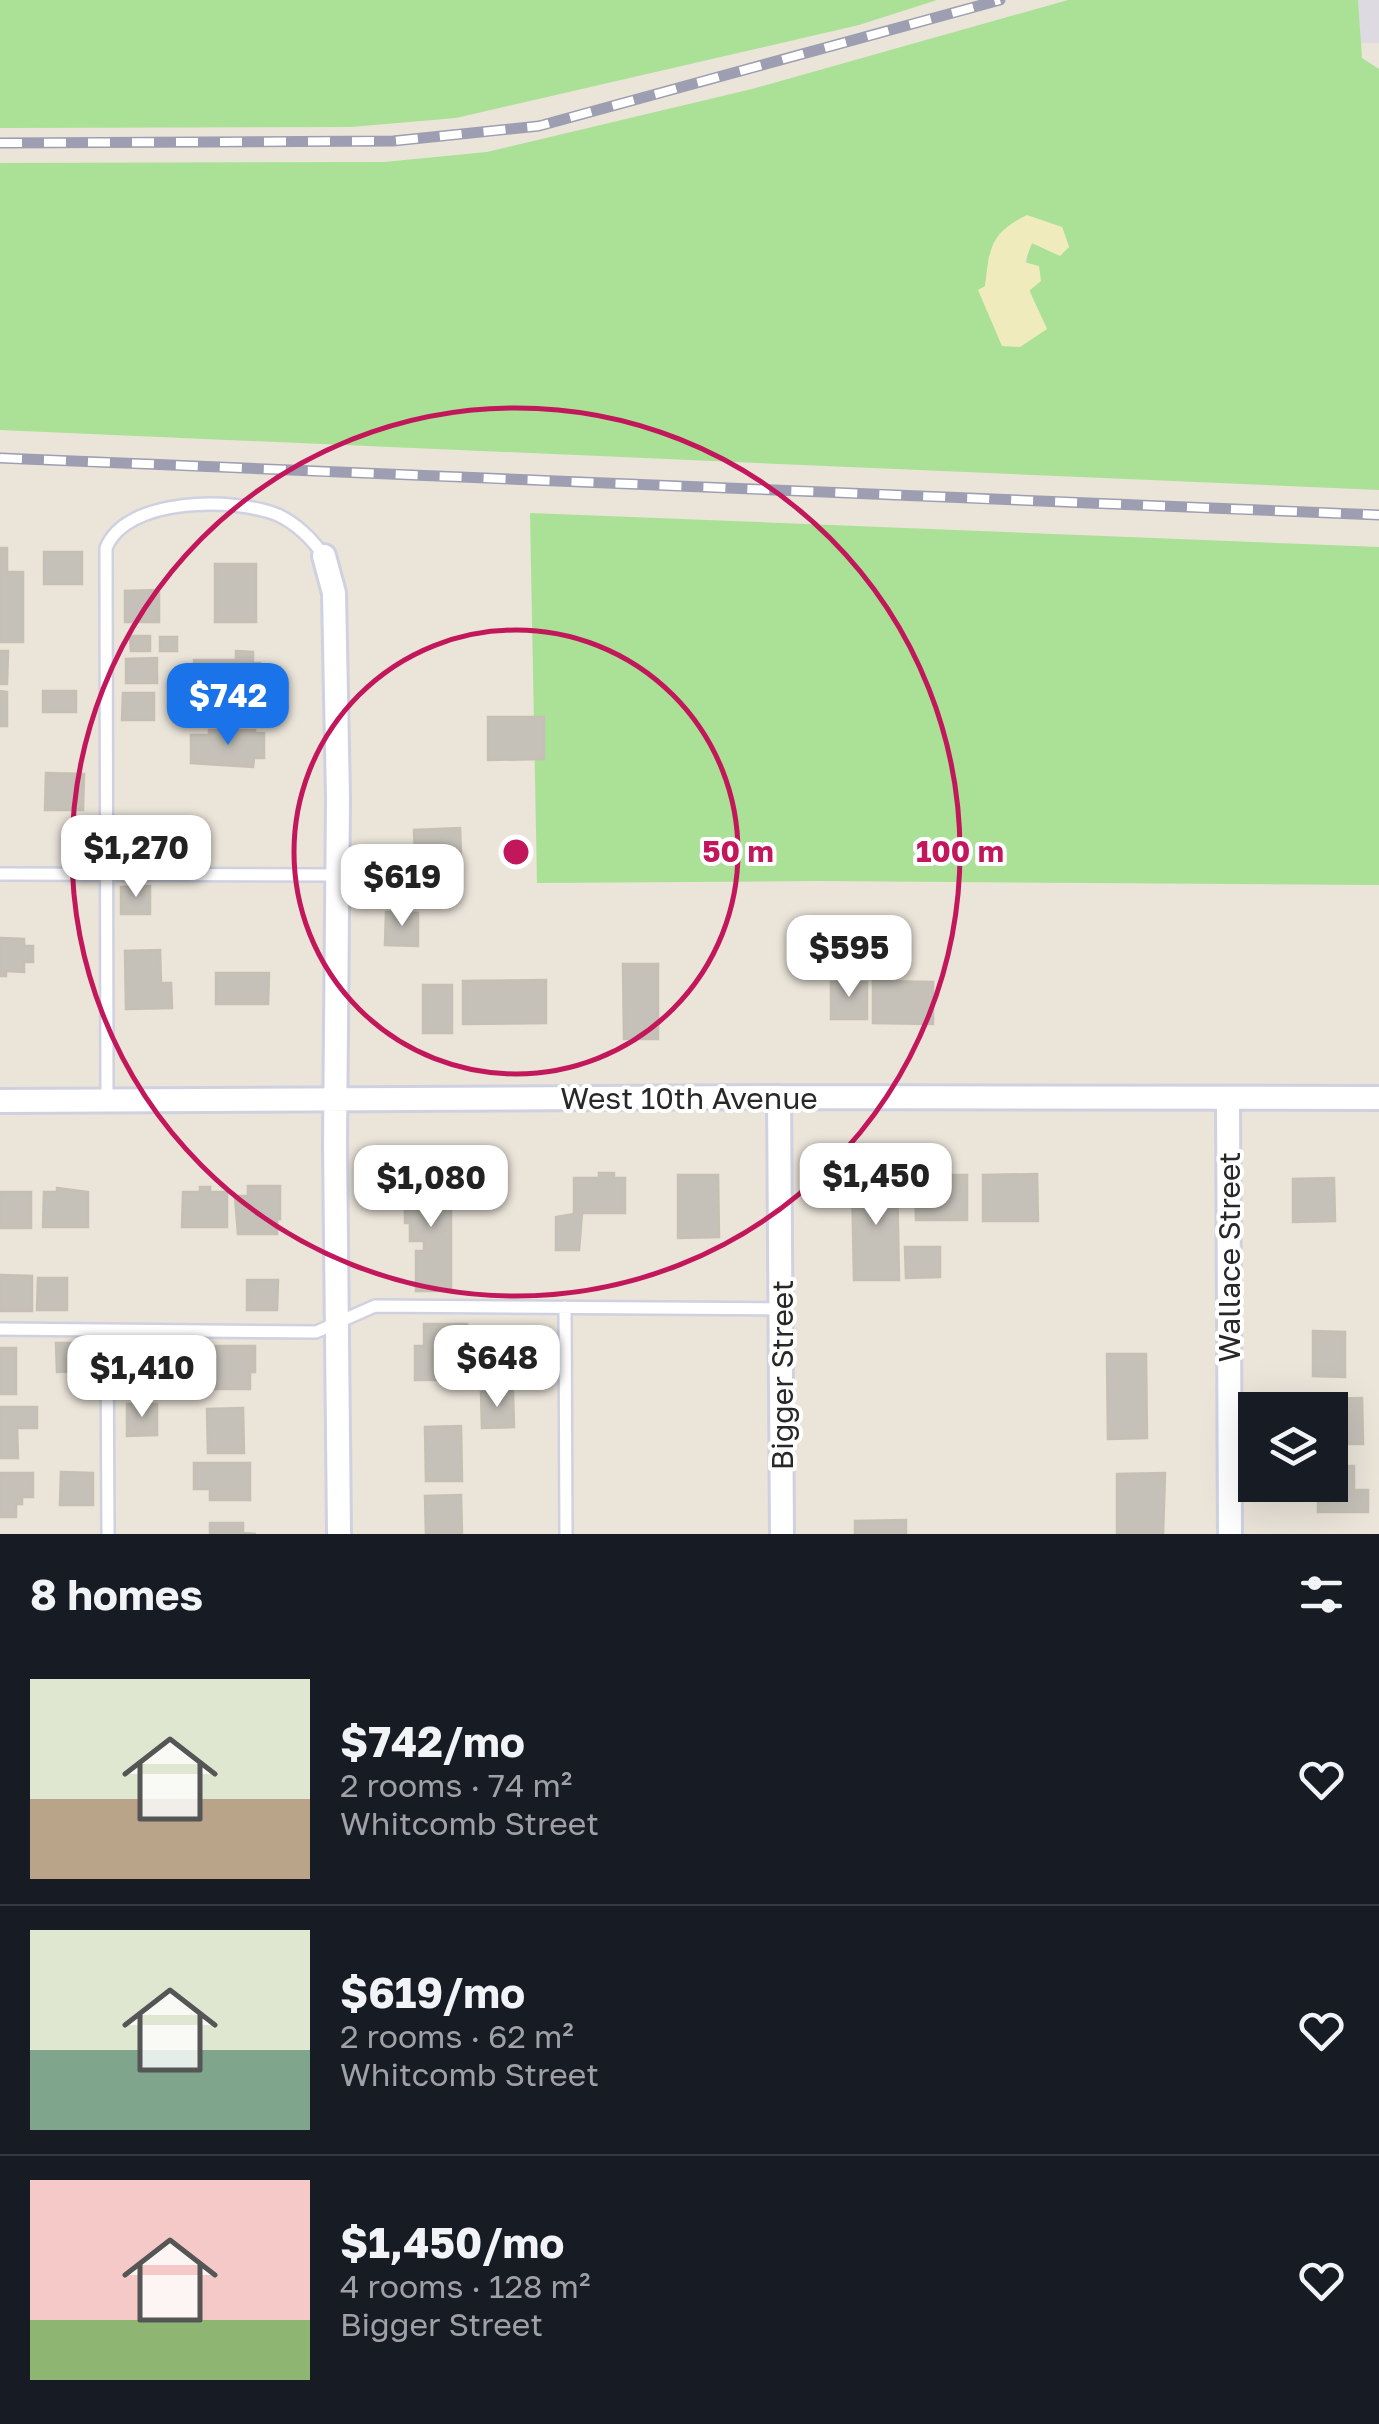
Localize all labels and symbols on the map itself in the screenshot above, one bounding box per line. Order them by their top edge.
pin: $742 [169,663,287,748]
pin: $1,270 [55,815,217,900]
text: 50 m [702,833,774,869]
text: 100 m [916,833,1004,869]
centre of rings [498,834,534,870]
pin: $619 [343,844,461,929]
pin: $595 [790,915,908,1000]
street label: West 10th Avenue [560,1080,818,1116]
pin: $1,450 [795,1143,957,1228]
pin: $1,080 [350,1145,512,1230]
street label: Wallace Street [1211,1152,1247,1362]
street label: Bigger Street [764,1280,800,1470]
pin: $648 [438,1325,556,1410]
pin: $1,410 [61,1335,223,1420]

